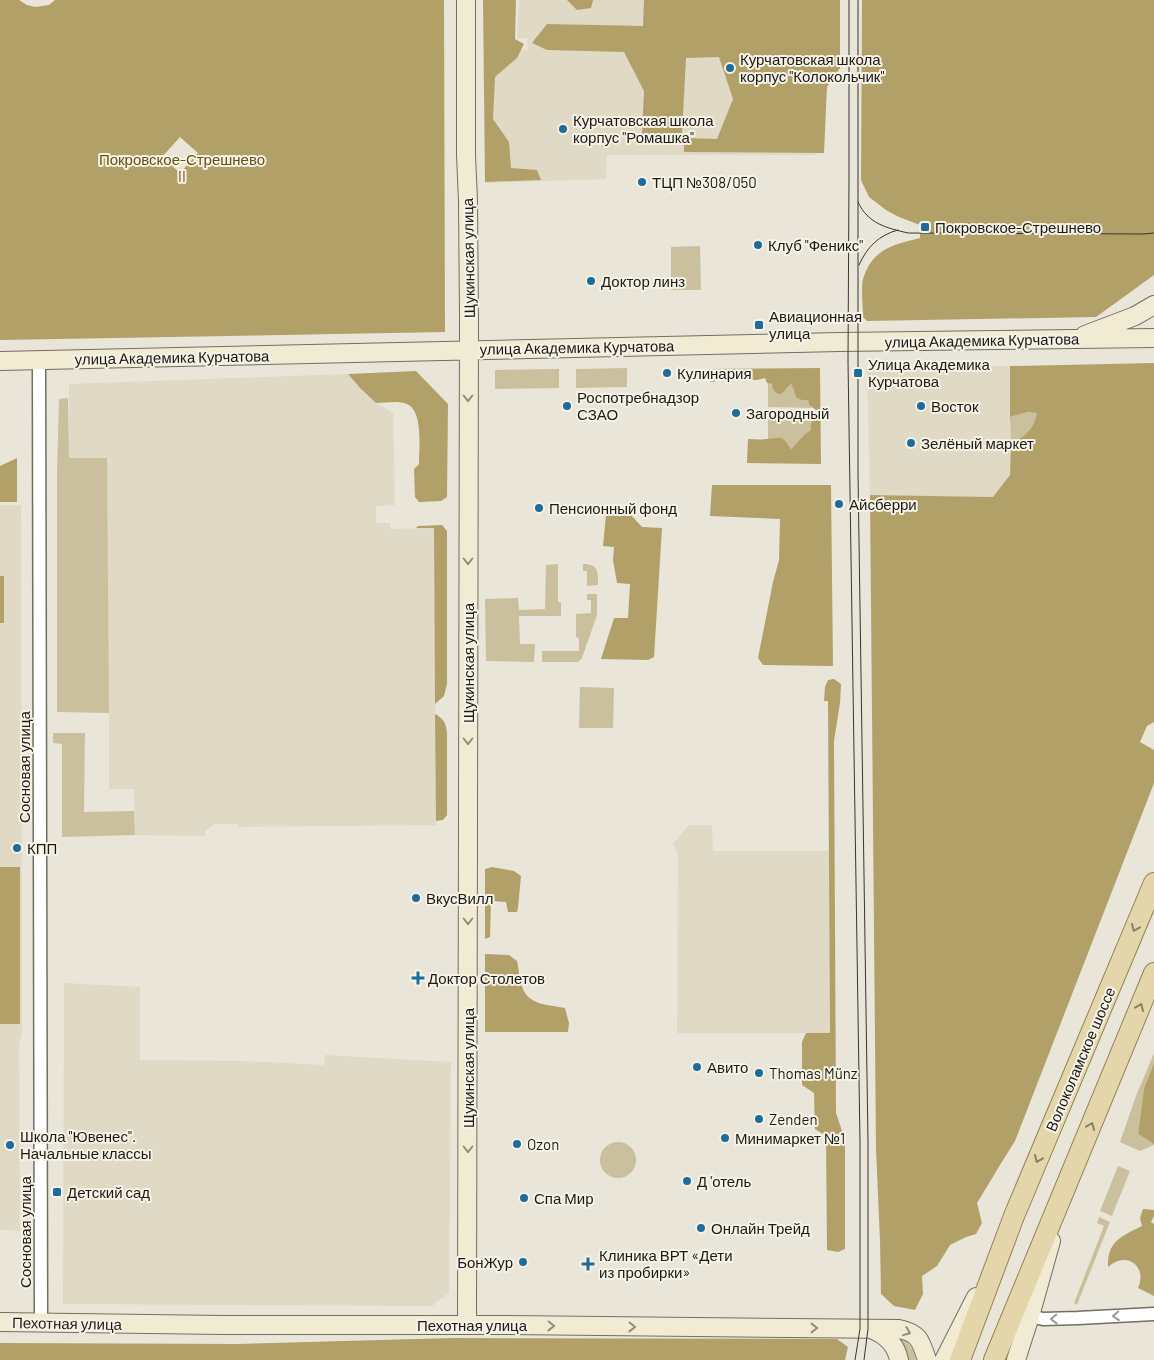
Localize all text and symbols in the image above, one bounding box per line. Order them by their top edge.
place label: Курчатовская школа корпус "Колокольчик" [740,50,884,85]
marker: Курчатовская школа корпус "Колокольчик" [724,62,736,74]
place label: Курчатовская школа корпус "Ромашка" [573,111,714,146]
marker: Курчатовская школа корпус "Ромашка" [557,123,569,135]
park label: Покровское-Стрешнево II [99,150,265,185]
place label: ТЦП №308/050 [652,173,757,191]
marker: ТЦП №308/050 [636,176,648,188]
street label: Щукинская улица [458,197,478,318]
place label: Покровское-Стрешнево [935,218,1101,236]
marker: Покровское-Стрешнево [919,221,931,233]
place label: Клуб "Феникс" [768,236,863,254]
marker: Клуб "Феникс" [752,239,764,251]
place label: Доктор линз [601,272,685,290]
marker: Доктор линз [585,275,597,287]
place label: Авиационная улица [769,307,862,342]
marker: Авиационная улица [753,319,765,331]
street label: улица Академика Курчатова [885,329,1080,351]
street label: улица Академика Курчатова [480,336,675,358]
street label: улица Академика Курчатова [75,346,270,368]
place label: Улица Академика Курчатова [868,355,991,390]
place label: Кулинария [677,364,752,382]
marker: Кулинария [661,367,673,379]
marker: Улица Академика Курчатова [852,367,864,379]
place label: Роспотребнадзор СЗАО [577,388,699,423]
one-way arrow [463,395,473,403]
place label: Восток [931,397,979,415]
marker: Роспотребнадзор СЗАО [561,400,573,412]
marker: Восток [915,400,927,412]
place label: Загородный [746,404,829,422]
marker: Загородный [730,407,742,419]
place label: Зелёный маркет [921,434,1034,452]
marker: Зелёный маркет [905,437,917,449]
place label: Айсберри [849,495,917,513]
marker: Айсберри [833,498,845,510]
place label: Пенсионный фонд [549,499,677,517]
marker: Пенсионный фонд [533,502,545,514]
one-way arrow [463,558,473,565]
street label: Щукинская улица [459,602,477,723]
street label: Сосновая улица [15,710,33,823]
one-way arrow [463,738,473,745]
place label: КПП [27,839,57,857]
marker: КПП [11,842,23,854]
place label: ВкусВилл [426,889,493,907]
marker: ВкусВилл [410,892,422,904]
one-way arrow [463,918,473,925]
one-way arrow [1131,923,1142,932]
place label: Доктор Столетов [428,969,545,987]
marker: Доктор Столетов [412,972,424,984]
street label: Волоколамское шоссе [1041,984,1119,1134]
one-way arrow [1134,1003,1144,1012]
street label: Щукинская улица [459,1007,477,1128]
place label: Авито [707,1058,748,1076]
marker: Авито [691,1061,703,1073]
place label: Thomas Münz [769,1064,858,1082]
marker: Thomas Münz [753,1067,765,1079]
place label: Zenden [769,1110,817,1128]
marker: Zenden [753,1113,765,1125]
one-way arrow [1085,1122,1095,1131]
place label: Школа "Ювенес". Начальные классы [20,1127,152,1162]
place label: Минимаркет №1 [735,1129,845,1147]
marker: Минимаркет №1 [719,1132,731,1144]
place label: Ozon [527,1135,559,1153]
marker: Ozon [511,1138,523,1150]
marker: Школа "Ювенес". Начальные классы [4,1139,16,1151]
one-way arrow [463,1146,473,1154]
one-way arrow [1034,1154,1045,1163]
place label: Д 'отель [697,1172,751,1190]
street label: Сосновая улица [16,1175,34,1288]
marker: Д 'отель [681,1175,693,1187]
place label: Детский сад [67,1183,150,1201]
marker: Детский сад [51,1186,63,1198]
place label: Спа Мир [534,1189,594,1207]
marker: Спа Мир [518,1192,530,1204]
place label: Онлайн Трейд [711,1219,810,1237]
marker: Онлайн Трейд [695,1222,707,1234]
place label: Клиника ВРТ «Дети из пробирки» [599,1246,733,1281]
place label: БонЖур [457,1253,513,1271]
marker: БонЖур [517,1256,529,1268]
marker: Клиника ВРТ «Дети из пробирки» [581,1257,595,1271]
one-way arrow [1112,1311,1120,1322]
street label: Пехотная улица [12,1313,123,1333]
one-way arrow [1049,1314,1057,1324]
street label: Пехотная улица [417,1316,528,1334]
one-way arrow [548,1321,555,1331]
one-way arrow [628,1322,636,1332]
one-way arrow [810,1323,818,1333]
one-way arrow [902,1326,911,1336]

